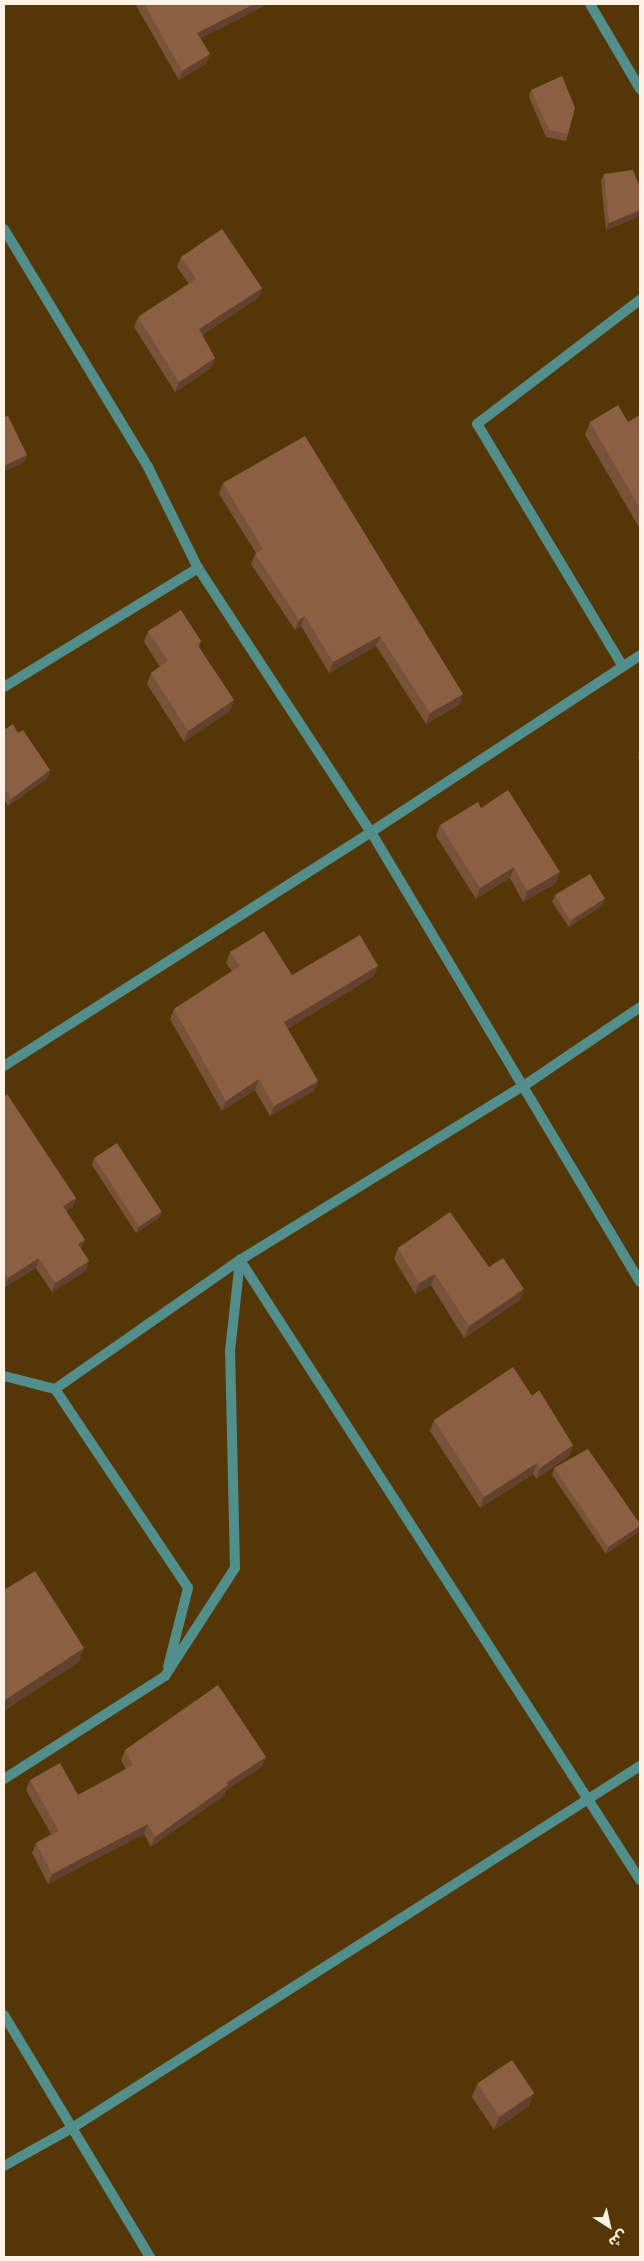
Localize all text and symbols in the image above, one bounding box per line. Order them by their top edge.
north arrow [584,2201,634,2251]
text: ش [605,2226,631,2251]

